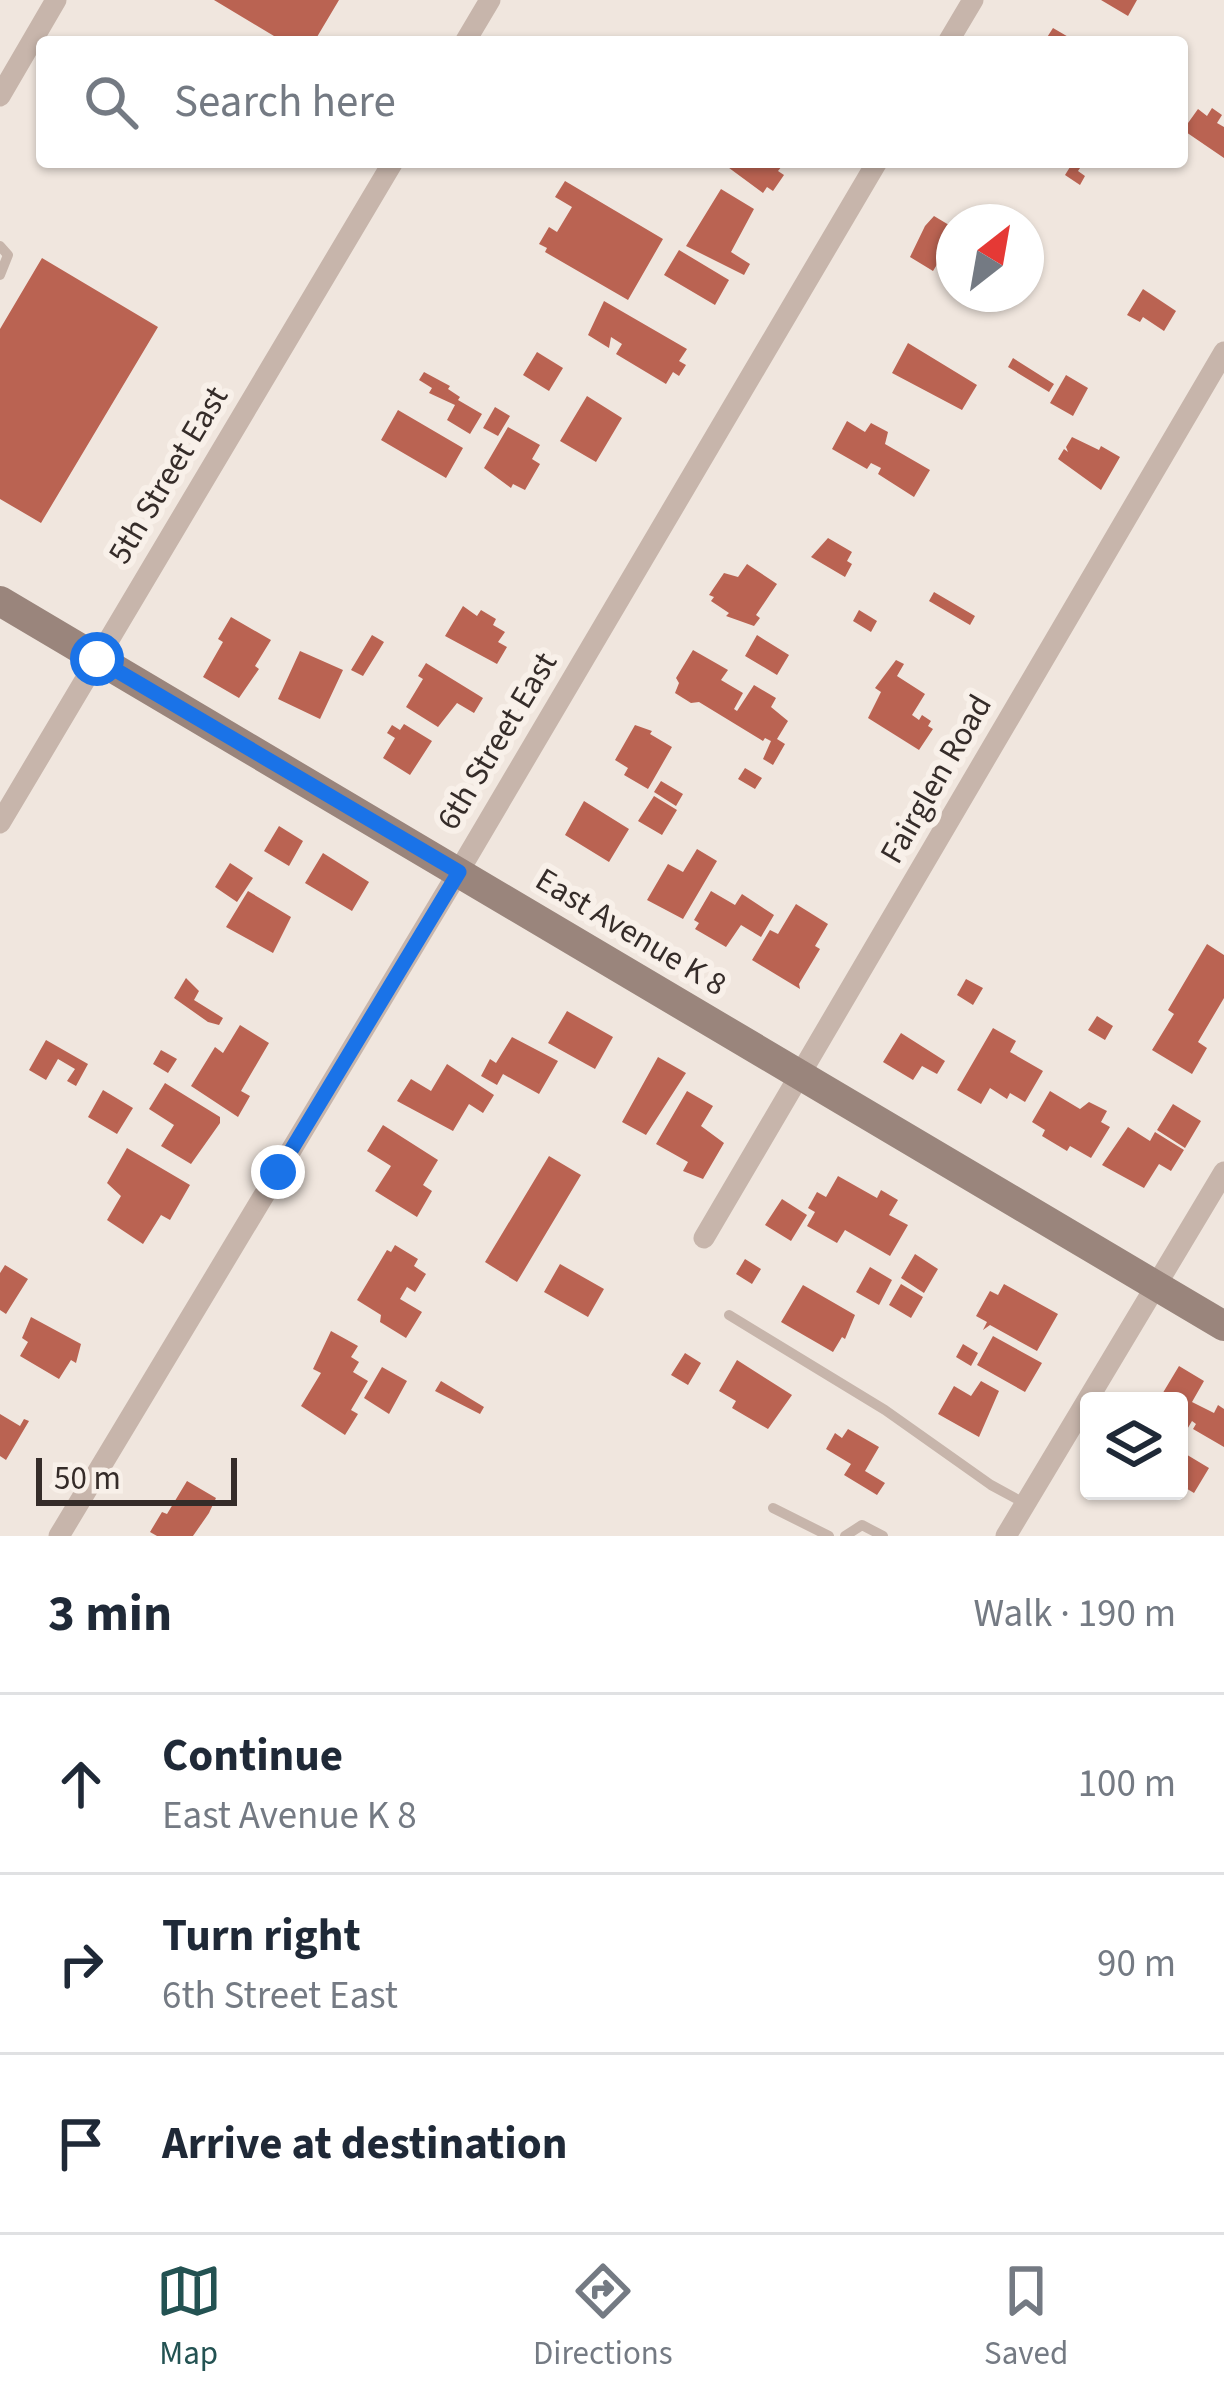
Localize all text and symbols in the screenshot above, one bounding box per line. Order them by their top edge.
search box [36,36,1188,168]
icon: search [78,69,144,135]
text: Search here [174,70,396,134]
north arrow [936,204,1044,312]
street label: 5th Street East [96,377,240,573]
route start [70,632,124,686]
street label: 6th Street East [425,643,569,839]
street label: Fairglen Road [869,686,1003,872]
street label: East Avenue K 8 [527,856,735,1008]
route end [251,1145,305,1199]
map controls [1080,1392,1188,1500]
button: layers [1080,1392,1188,1500]
scale bar [36,1452,237,1505]
text: 50 m [54,1455,121,1502]
text: 3 min [48,1578,172,1650]
text: Walk · 190 m [973,1586,1176,1642]
text: Continue [162,1724,343,1788]
icon: ahead [48,1751,114,1817]
text: 100 m [1078,1756,1176,1812]
text: East Avenue K 8 [162,1788,417,1844]
text: Turn right [162,1904,361,1968]
icon: right [48,1931,114,1997]
text: 90 m [1097,1936,1176,1992]
text: 6th Street East [162,1968,398,2024]
icon: arrive [48,2111,114,2177]
text: Arrive at destination [162,2112,567,2176]
tab: Map [156,2258,222,2377]
tab: Directions [533,2258,673,2377]
tab: Saved [984,2258,1068,2377]

